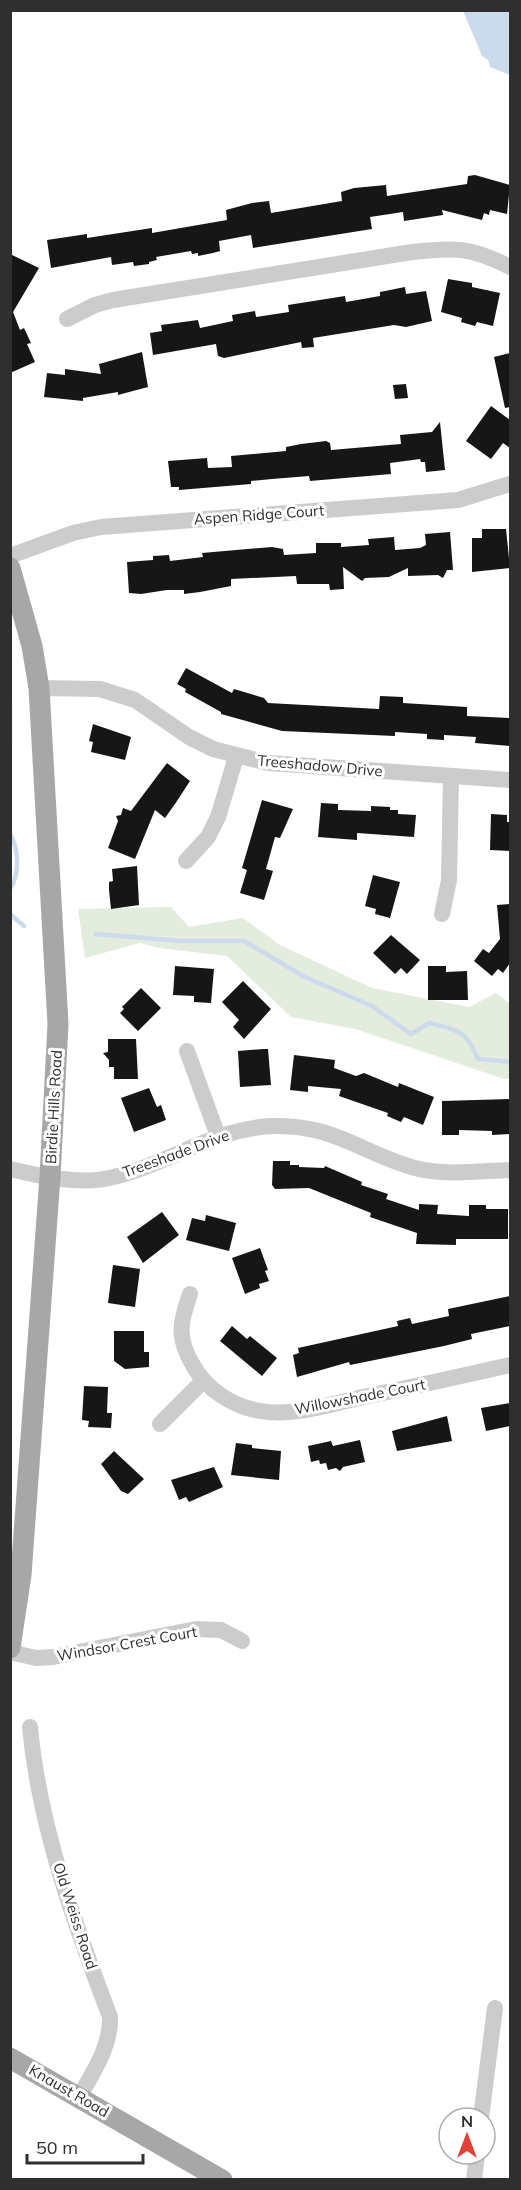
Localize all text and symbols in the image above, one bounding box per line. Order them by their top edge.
street label: Aspen Ridge Court [193,500,325,529]
street label: Treeshadow Drive [257,751,383,780]
street label: Birdie Hills Road [41,1050,66,1164]
street label: Treeshade Drive [120,1125,232,1182]
street label: Willowshade Court [293,1374,427,1419]
street label: Windsor Crest Court [55,1622,198,1665]
street label: Old Weiss Road [49,1860,102,1972]
street label: Knaust Road [26,2060,113,2121]
north arrow [437,2106,497,2166]
text: N [461,2111,473,2131]
scale bar [27,2127,142,2165]
text: 50 m [36,2136,78,2159]

